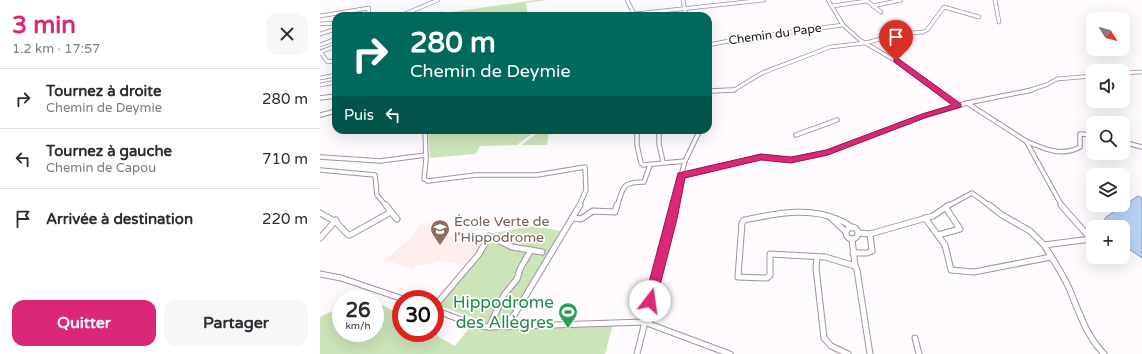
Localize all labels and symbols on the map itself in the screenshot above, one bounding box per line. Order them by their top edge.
north arrow [1086,12,1130,56]
pin [879,20,913,61]
street label: Chemin du Pape [728,21,823,47]
place label: École Verte de l'Hippodrome [454,213,550,246]
school or university icon: École Verte de l'Hippodrome [429,218,451,246]
position arrow [629,280,671,322]
speed limit sign: 30 [392,290,444,342]
place label: Hippodrome des Allègres [453,292,554,333]
sports icon: Hippodrome des Allègres [557,301,579,329]

